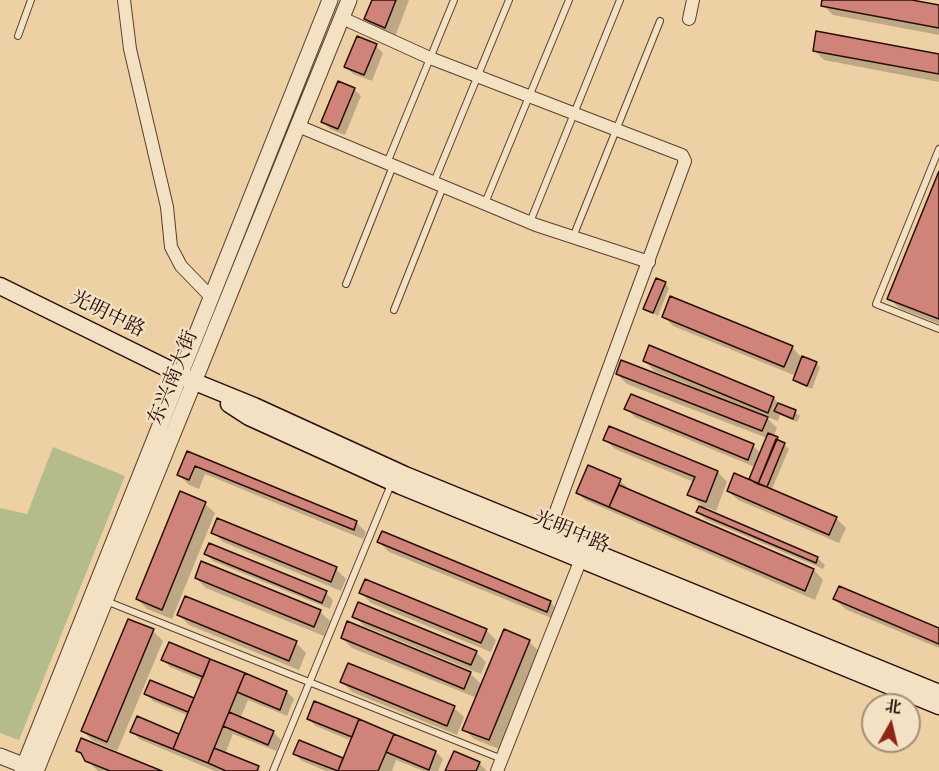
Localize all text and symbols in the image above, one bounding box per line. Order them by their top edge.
street label: 光明中路 [66,287,148,343]
street label: 东兴南大街 [144,327,204,429]
street label: 光明中路 [529,507,613,559]
north arrow [861,693,921,753]
text: 北 [884,695,903,719]

